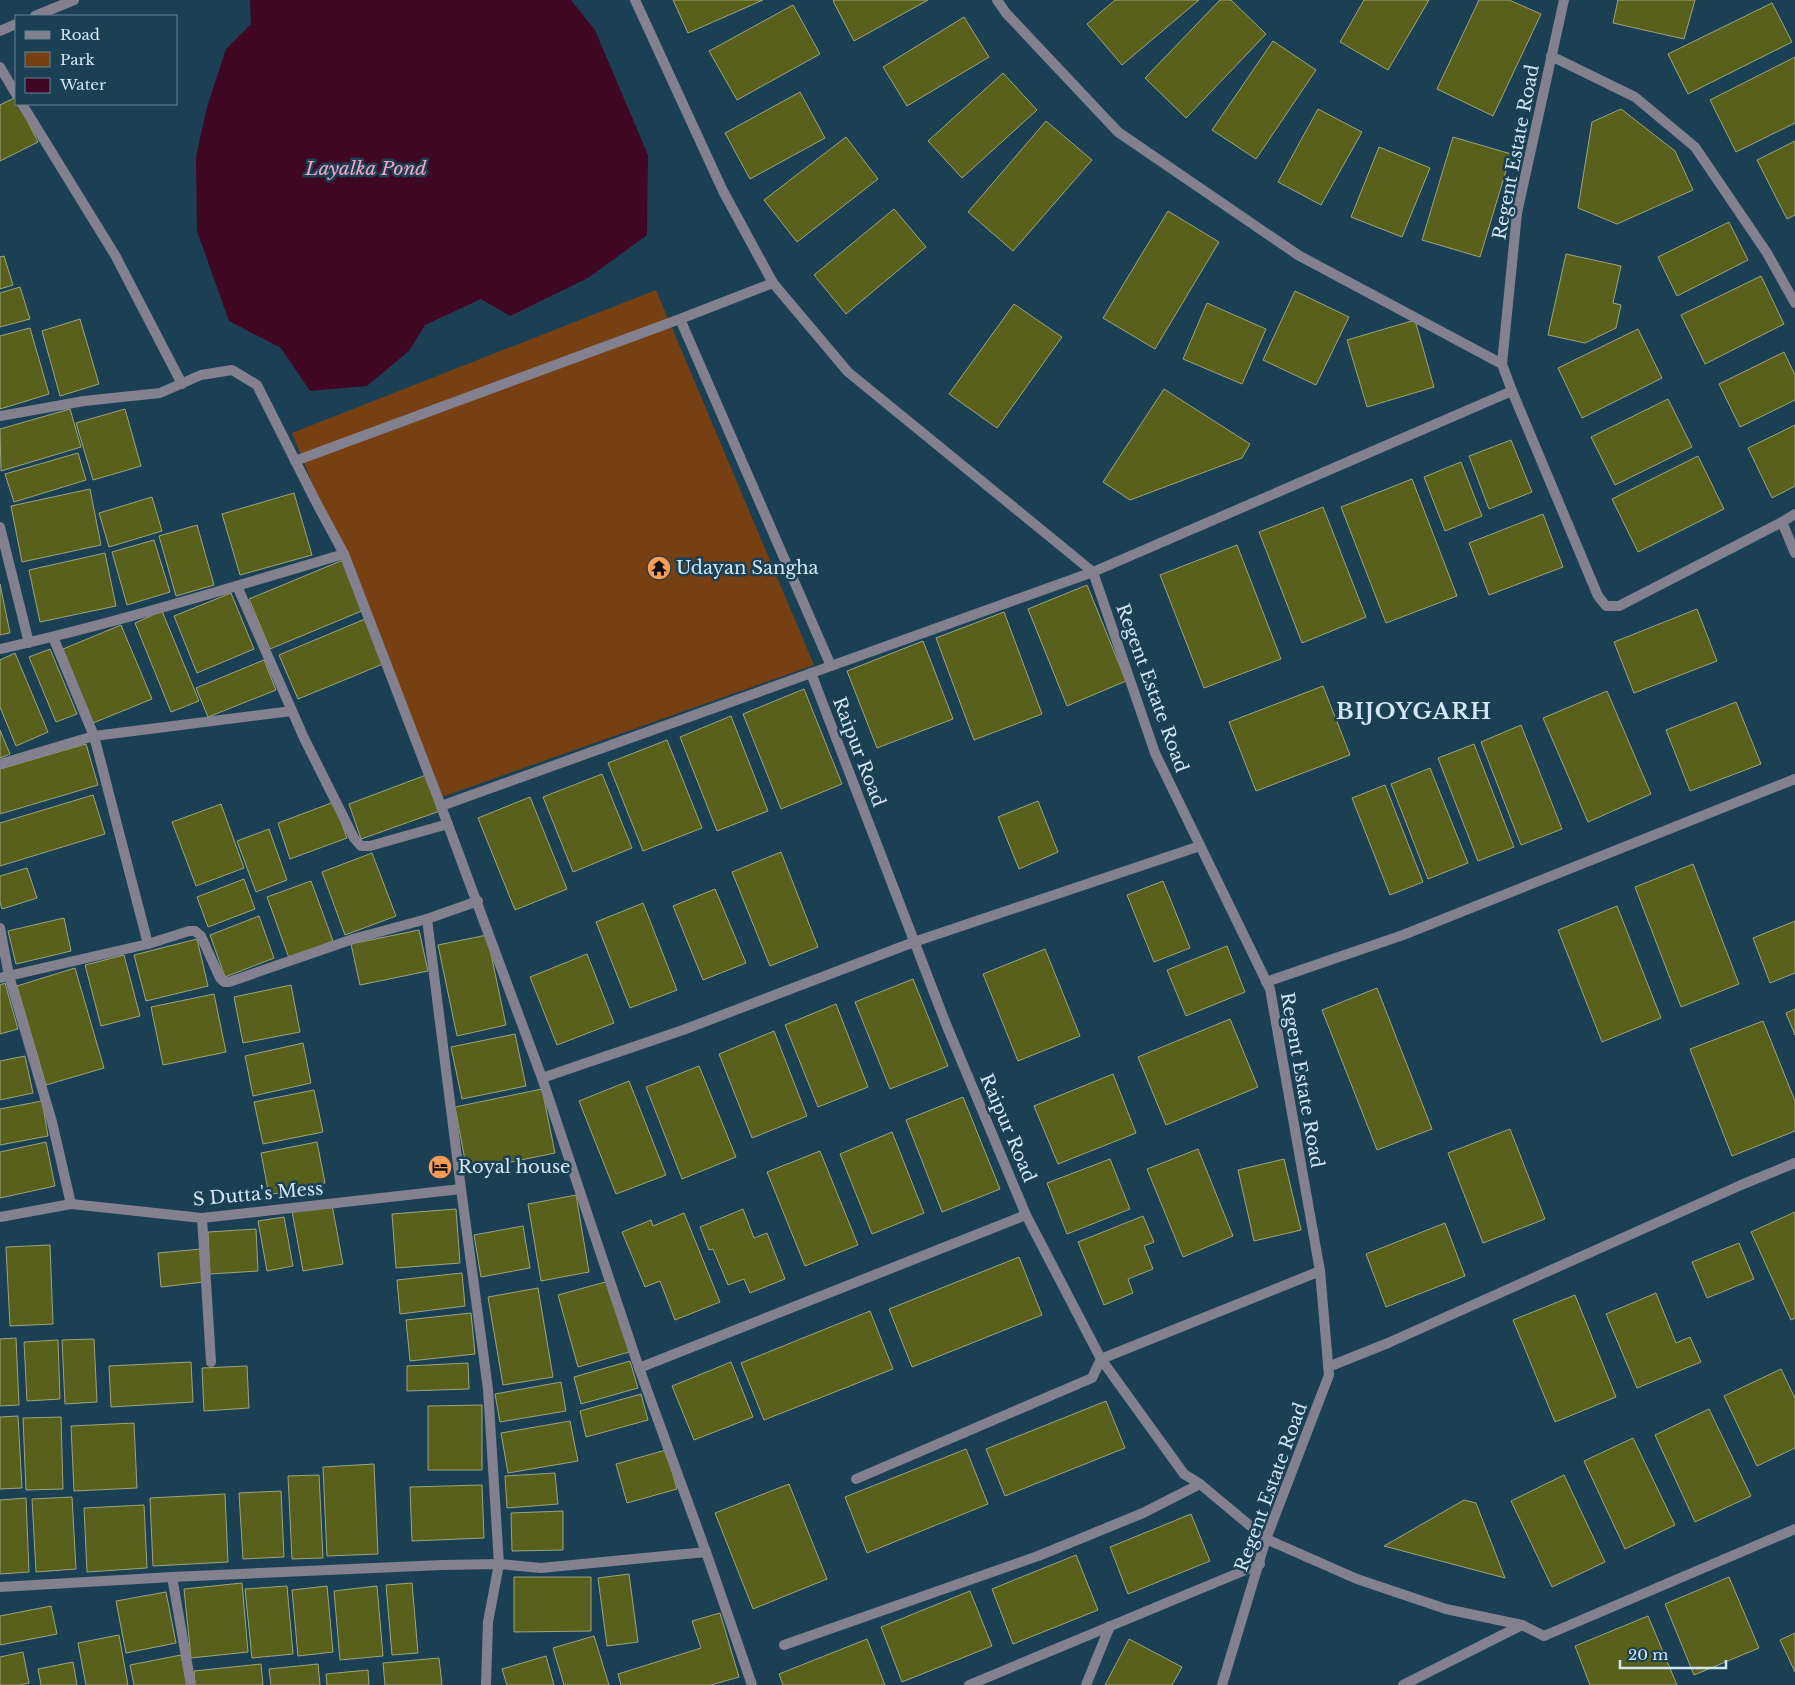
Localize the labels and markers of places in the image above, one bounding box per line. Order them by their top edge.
temple icon: Udayan Sangha [646,555,672,581]
place label: Udayan Sangha [676,557,819,579]
hotel icon: Royal house [427,1154,453,1180]
place label: Royal house [458,1156,570,1178]

